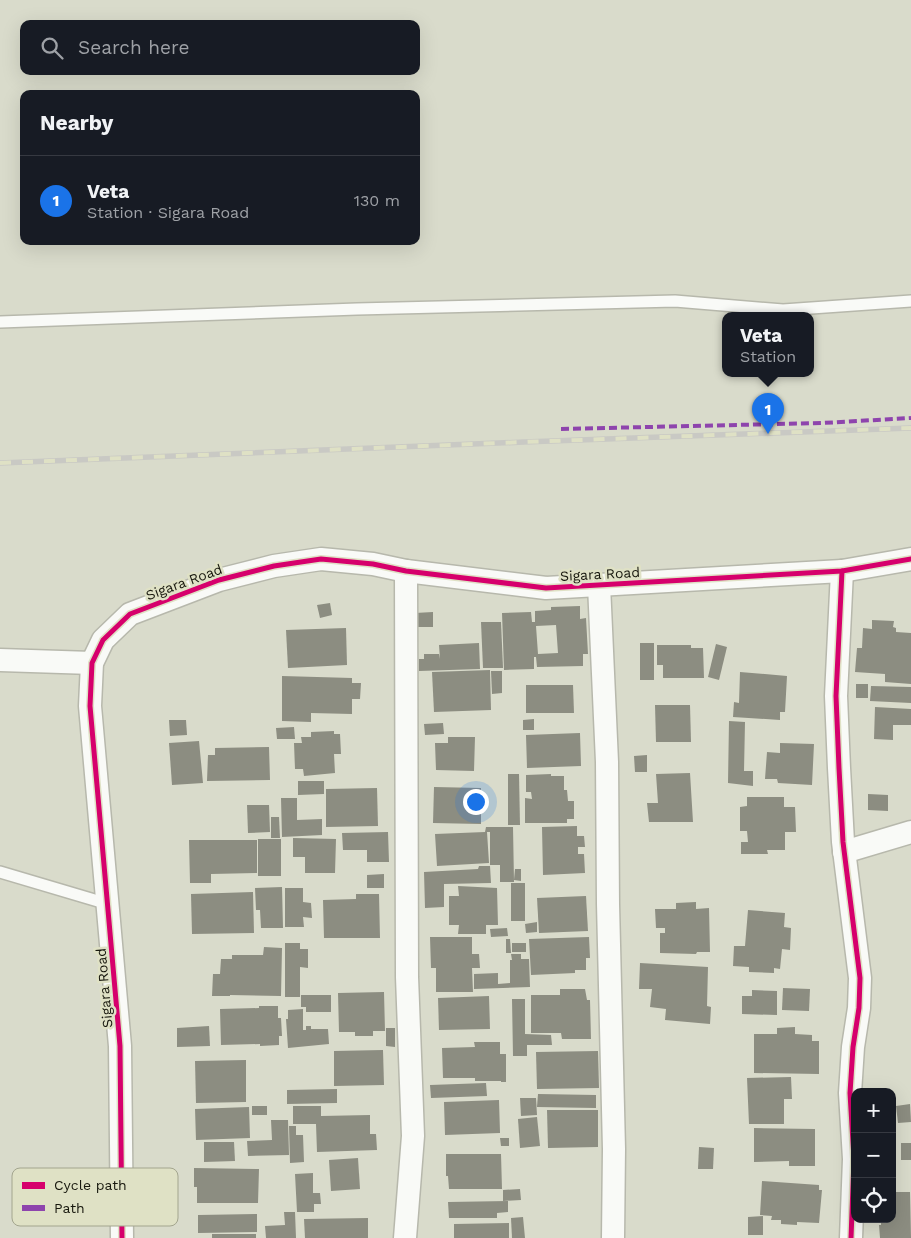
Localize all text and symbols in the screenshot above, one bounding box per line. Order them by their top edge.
search box [20,20,420,75]
icon: search [38,34,66,62]
text: Search here [78,36,189,59]
text: Nearby [40,110,113,135]
text: Veta [87,180,129,203]
text: 1 [53,191,59,210]
text: 130 m [354,191,400,210]
text: Station · Sigara Road [87,203,249,222]
popup [722,312,814,377]
text: Veta [740,324,782,347]
text: Station [740,347,796,366]
pin: 1 [752,393,784,434]
street label: Sigara Road [144,561,224,603]
street label: Sigara Road [560,564,640,584]
your location [463,789,489,815]
street label: Sigara Road [93,947,115,1029]
map controls [851,1088,896,1223]
button: + [851,1088,896,1133]
button: − [851,1133,896,1178]
legend [12,1168,178,1226]
text: Cycle path [54,1177,127,1193]
button: locate [851,1178,896,1223]
text: Path [54,1200,85,1216]

